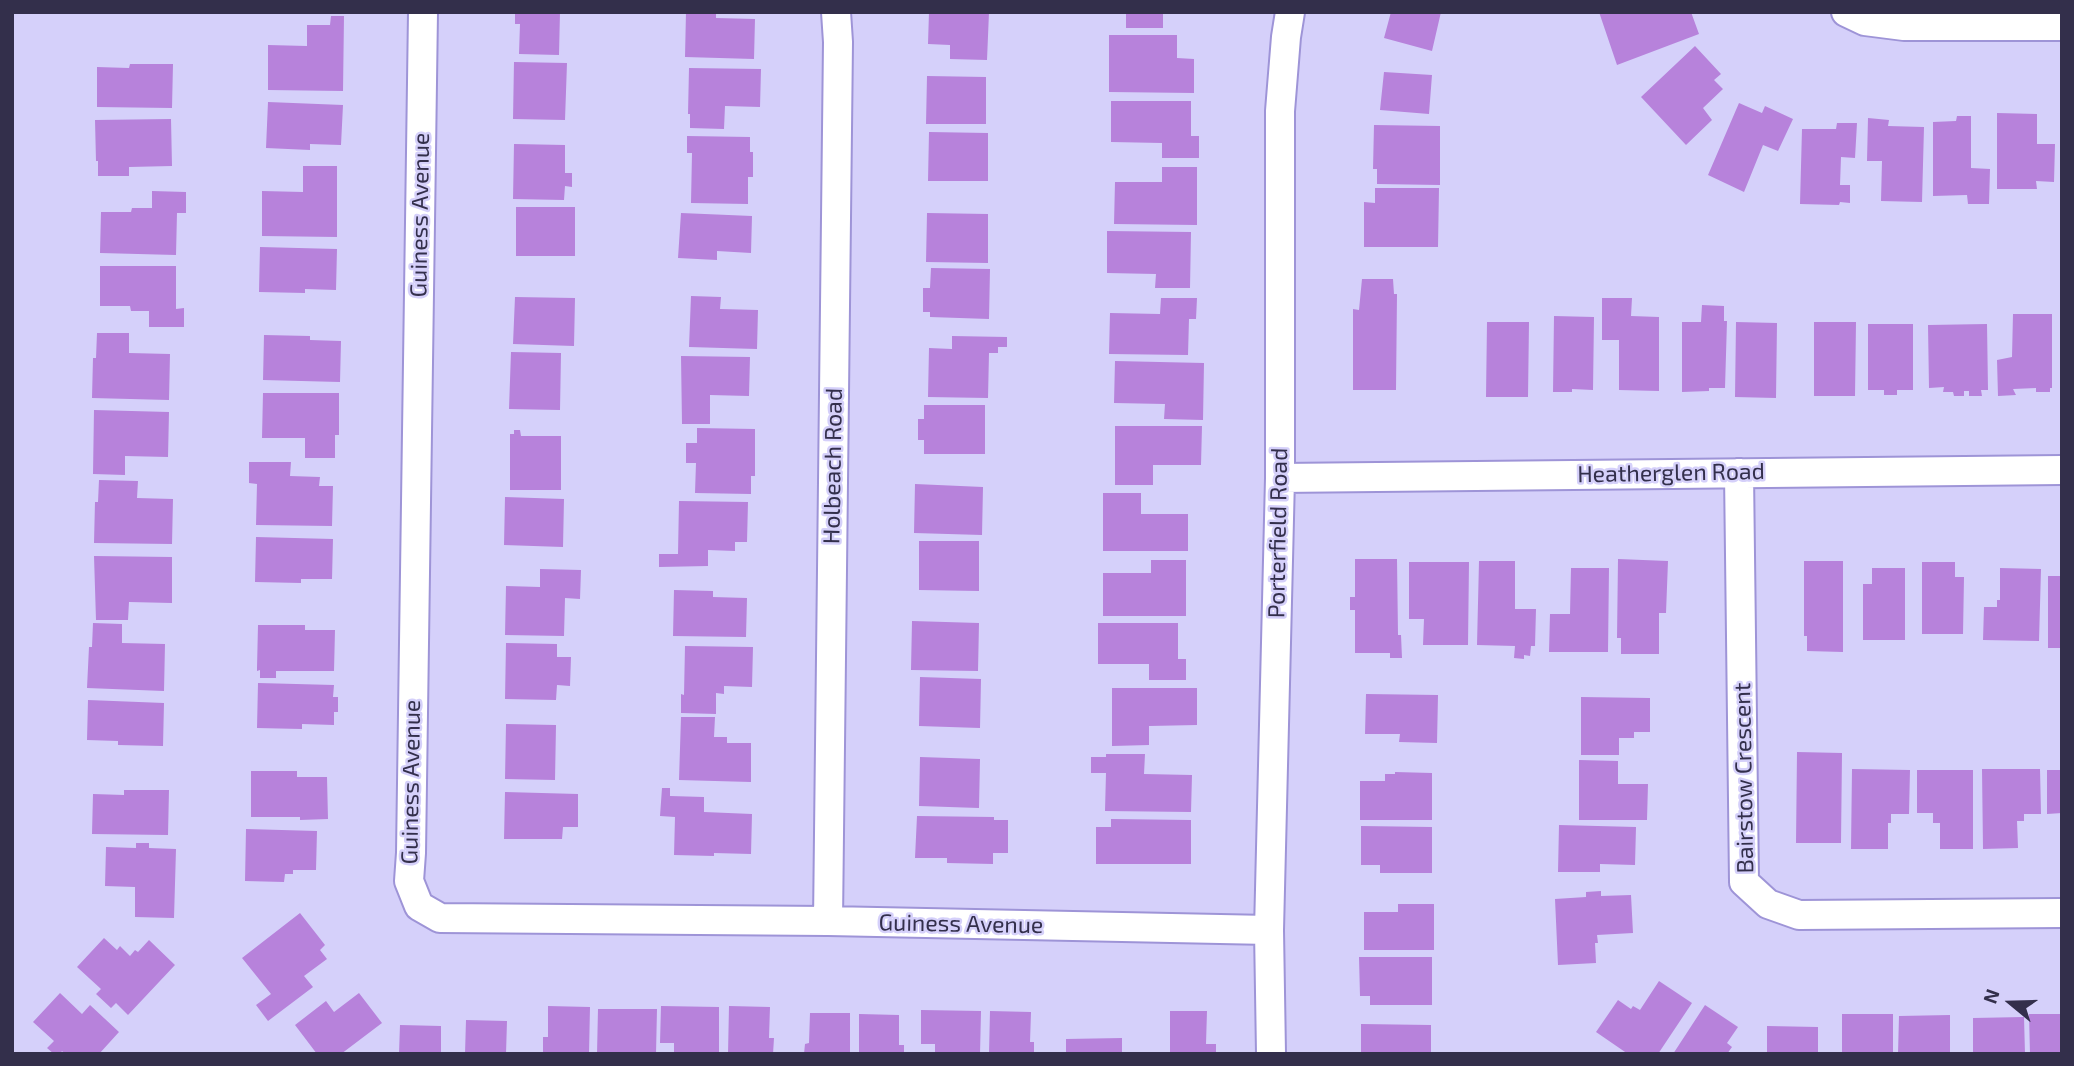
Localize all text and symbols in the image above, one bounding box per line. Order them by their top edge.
street label: Guiness Avenue [405,133,435,297]
street label: Holbeach Road [818,388,848,544]
street label: Porterfield Road [1263,448,1293,618]
street label: Heatherglen Road [1577,458,1765,488]
street label: Bairstow Crescent [1729,682,1759,874]
street label: Guiness Avenue [396,700,426,864]
street label: Guiness Avenue [879,909,1043,939]
north arrow [1976,968,2046,1038]
text: N [1978,986,2004,1006]

